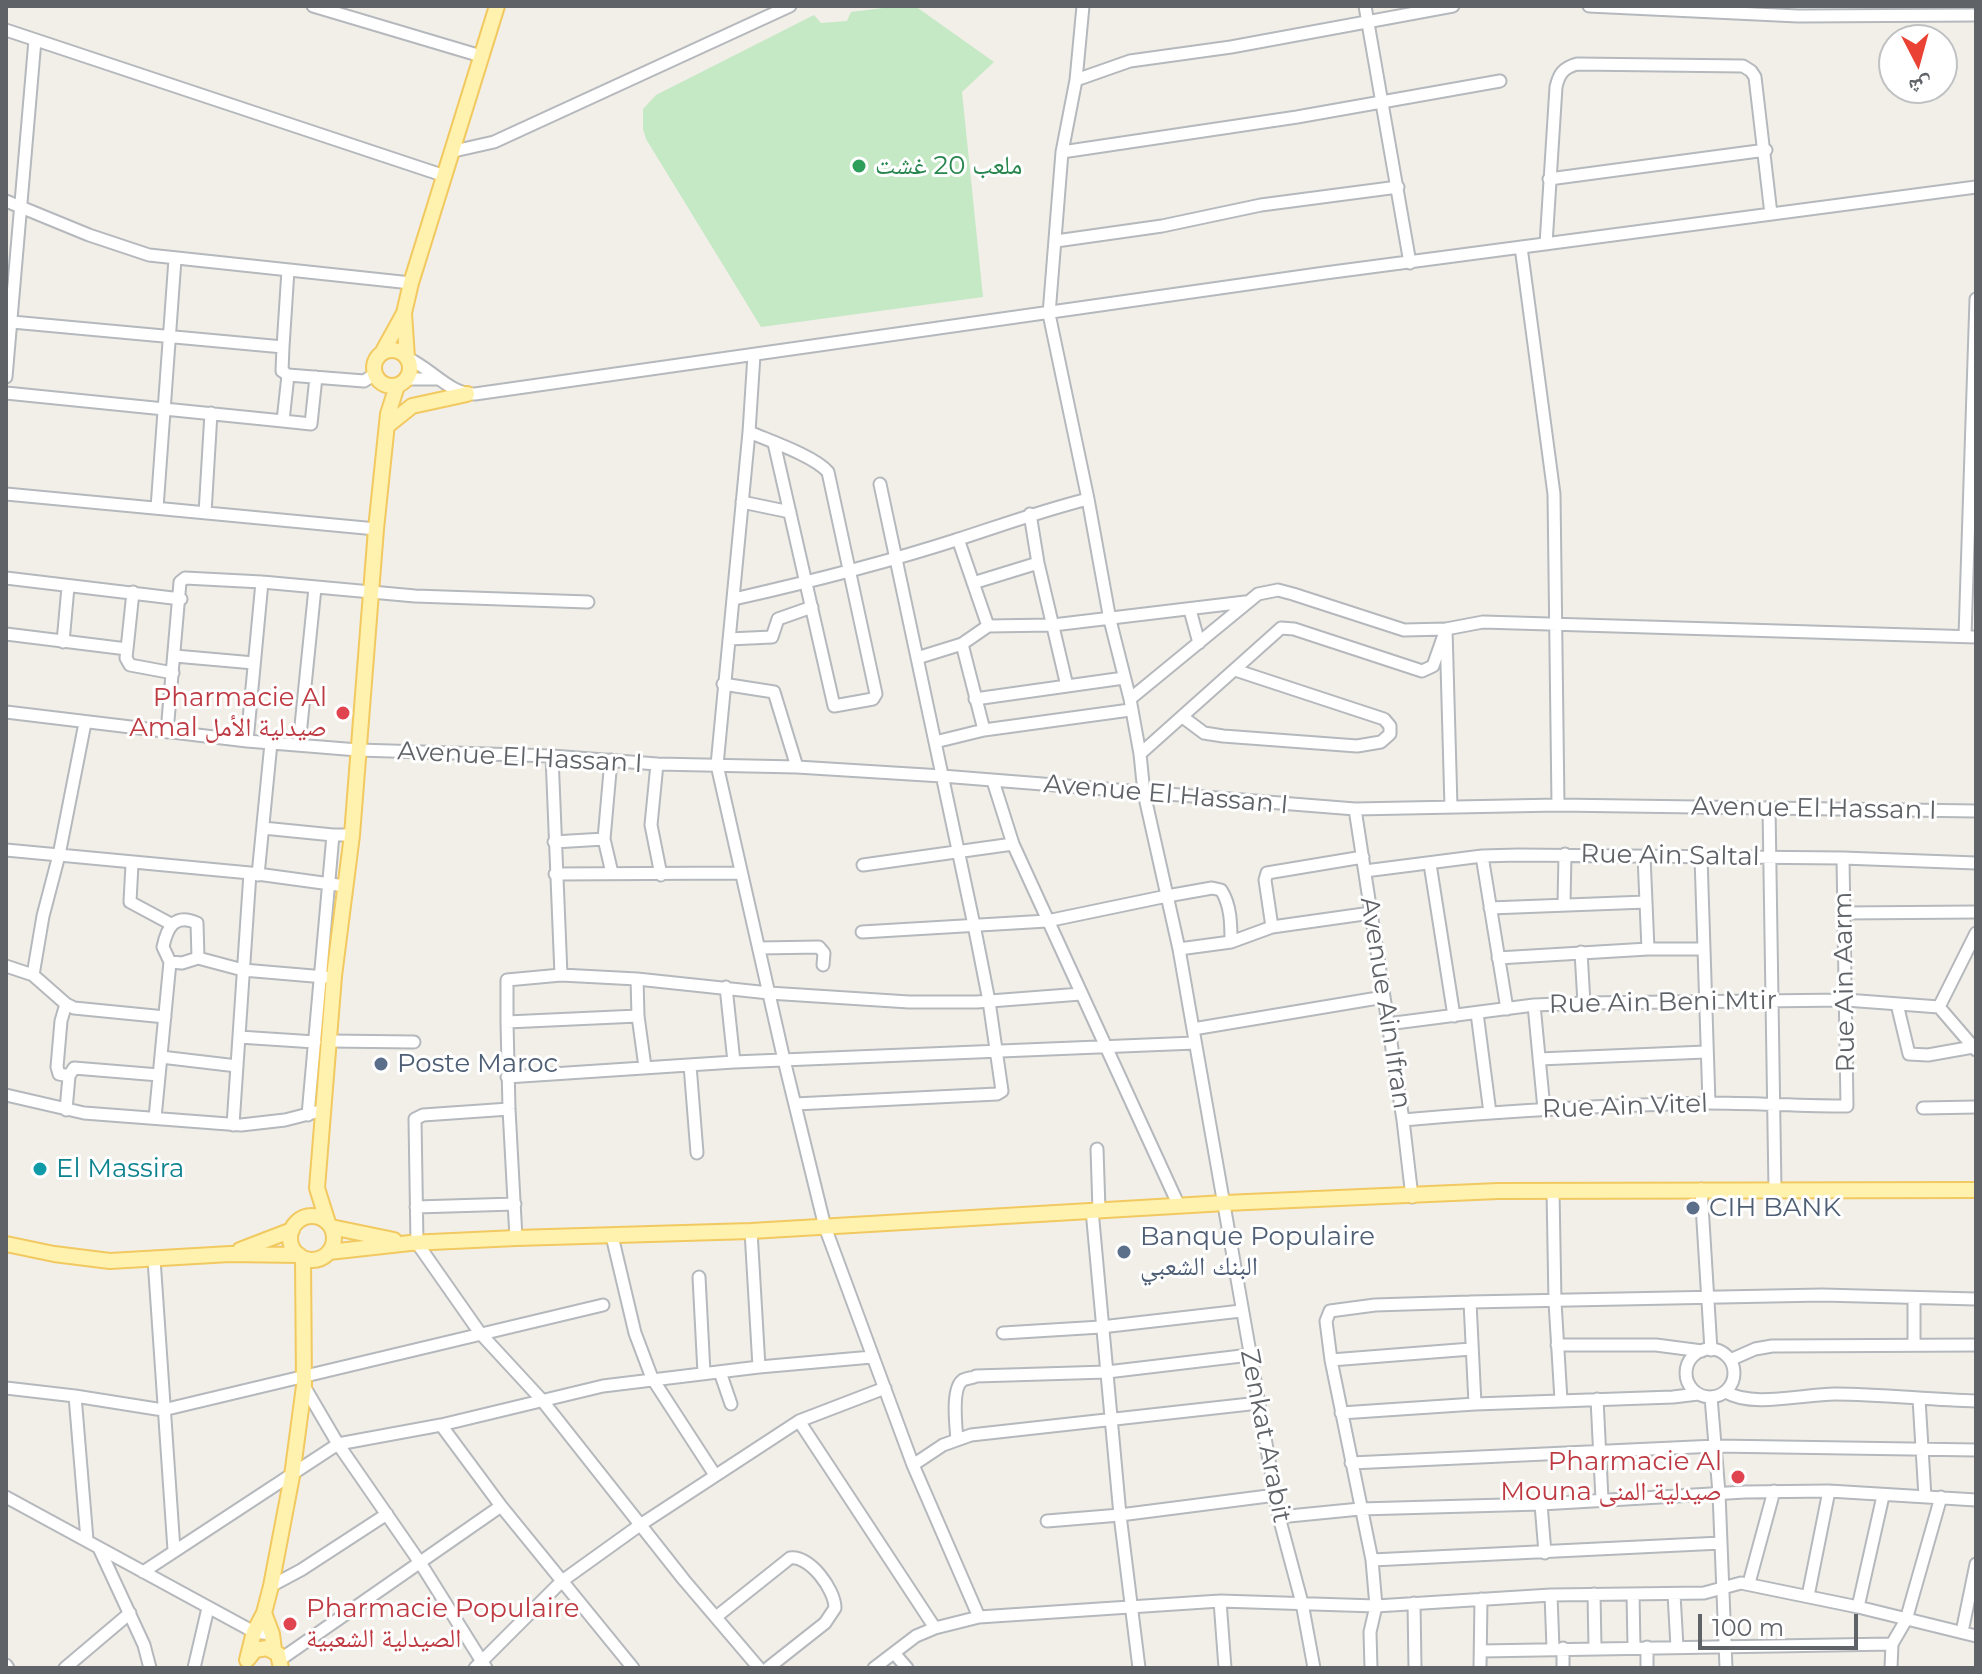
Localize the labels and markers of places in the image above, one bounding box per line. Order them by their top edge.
place label: ملعب 20 غشت [875,150,1022,182]
marker: ملعب 20 غشت [850,157,868,175]
place label: Pharmacie Al Amal صيدلية الأمل [129,682,327,744]
marker: Pharmacie Al Amal صيدلية الأمل [334,704,352,722]
place label: Poste Maroc [397,1048,558,1080]
marker: Poste Maroc [372,1055,390,1073]
place label: El Massira [56,1153,184,1185]
marker: El Massira [31,1160,49,1178]
place label: CIH BANK [1709,1192,1841,1224]
marker: CIH BANK [1684,1199,1702,1217]
place label: Banque Populaire البنك الشعبي [1140,1221,1375,1282]
marker: Banque Populaire البنك الشعبي [1115,1243,1133,1261]
place label: Pharmacie Al Mouna صيدلية المنى [1500,1446,1722,1508]
marker: Pharmacie Al Mouna صيدلية المنى [1729,1468,1747,1486]
place label: Pharmacie Populaire الصيدلية الشعبية [306,1593,580,1654]
marker: Pharmacie Populaire الصيدلية الشعبية [281,1615,299,1633]

